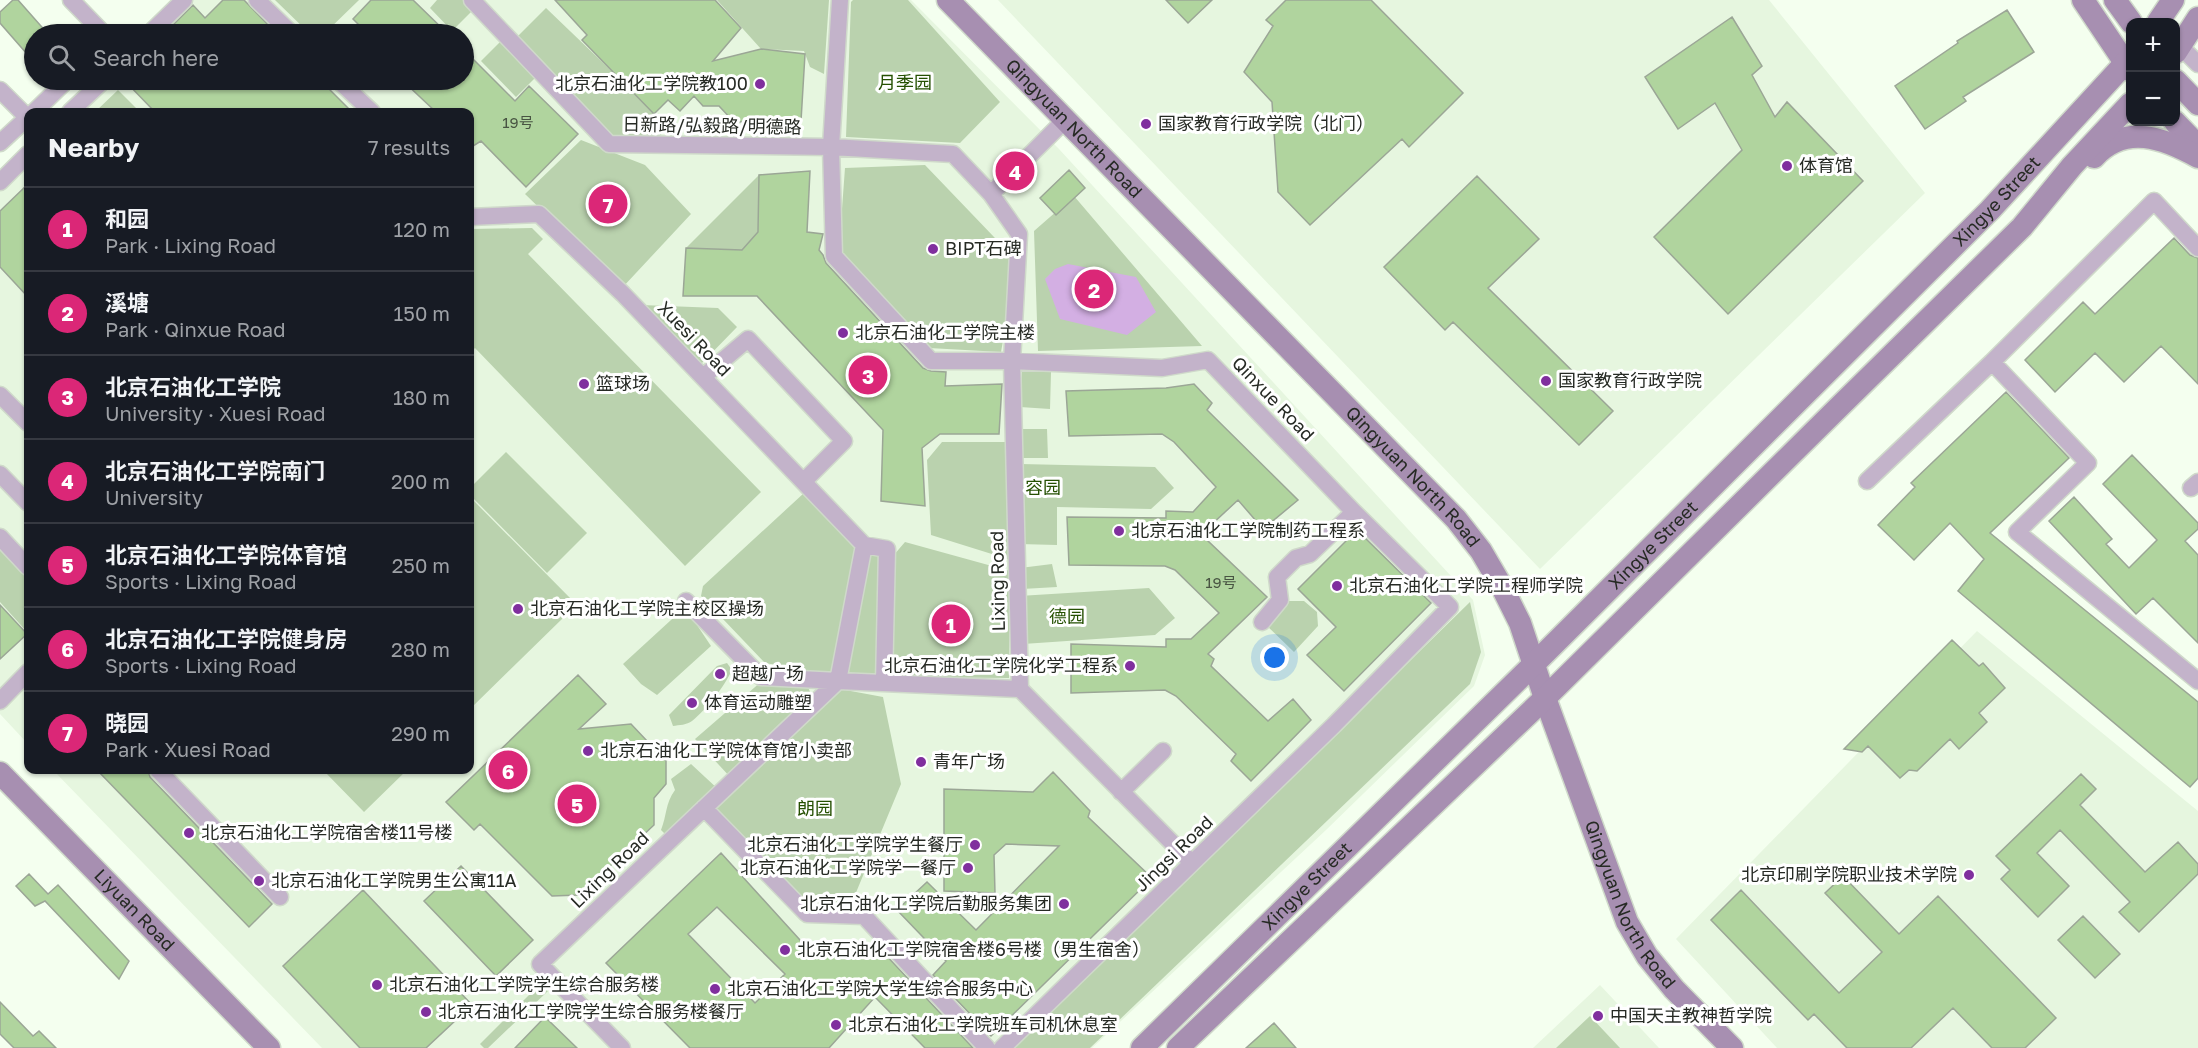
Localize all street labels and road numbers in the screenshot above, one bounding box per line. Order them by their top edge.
street label: Qingyuan North Road [1002,54,1147,202]
street label: 日新路/弘毅路/明德路 [622,112,802,138]
street label: Xingye Street [1948,151,2044,251]
street label: Xuesi Road [654,296,736,380]
street label: Qinxue Road [1228,351,1320,445]
street label: Qingyuan North Road [1342,401,1486,551]
street label: Xingye Street [1603,496,1702,594]
street label: Lixing Road [985,531,1009,631]
street label: Jingsi Road [1130,811,1217,896]
street label: Qingyuan North Road [1581,817,1681,993]
street label: Lixing Road [565,826,653,912]
street label: Xingye Street [1257,837,1356,934]
street label: Liyuan Road [90,864,180,955]

